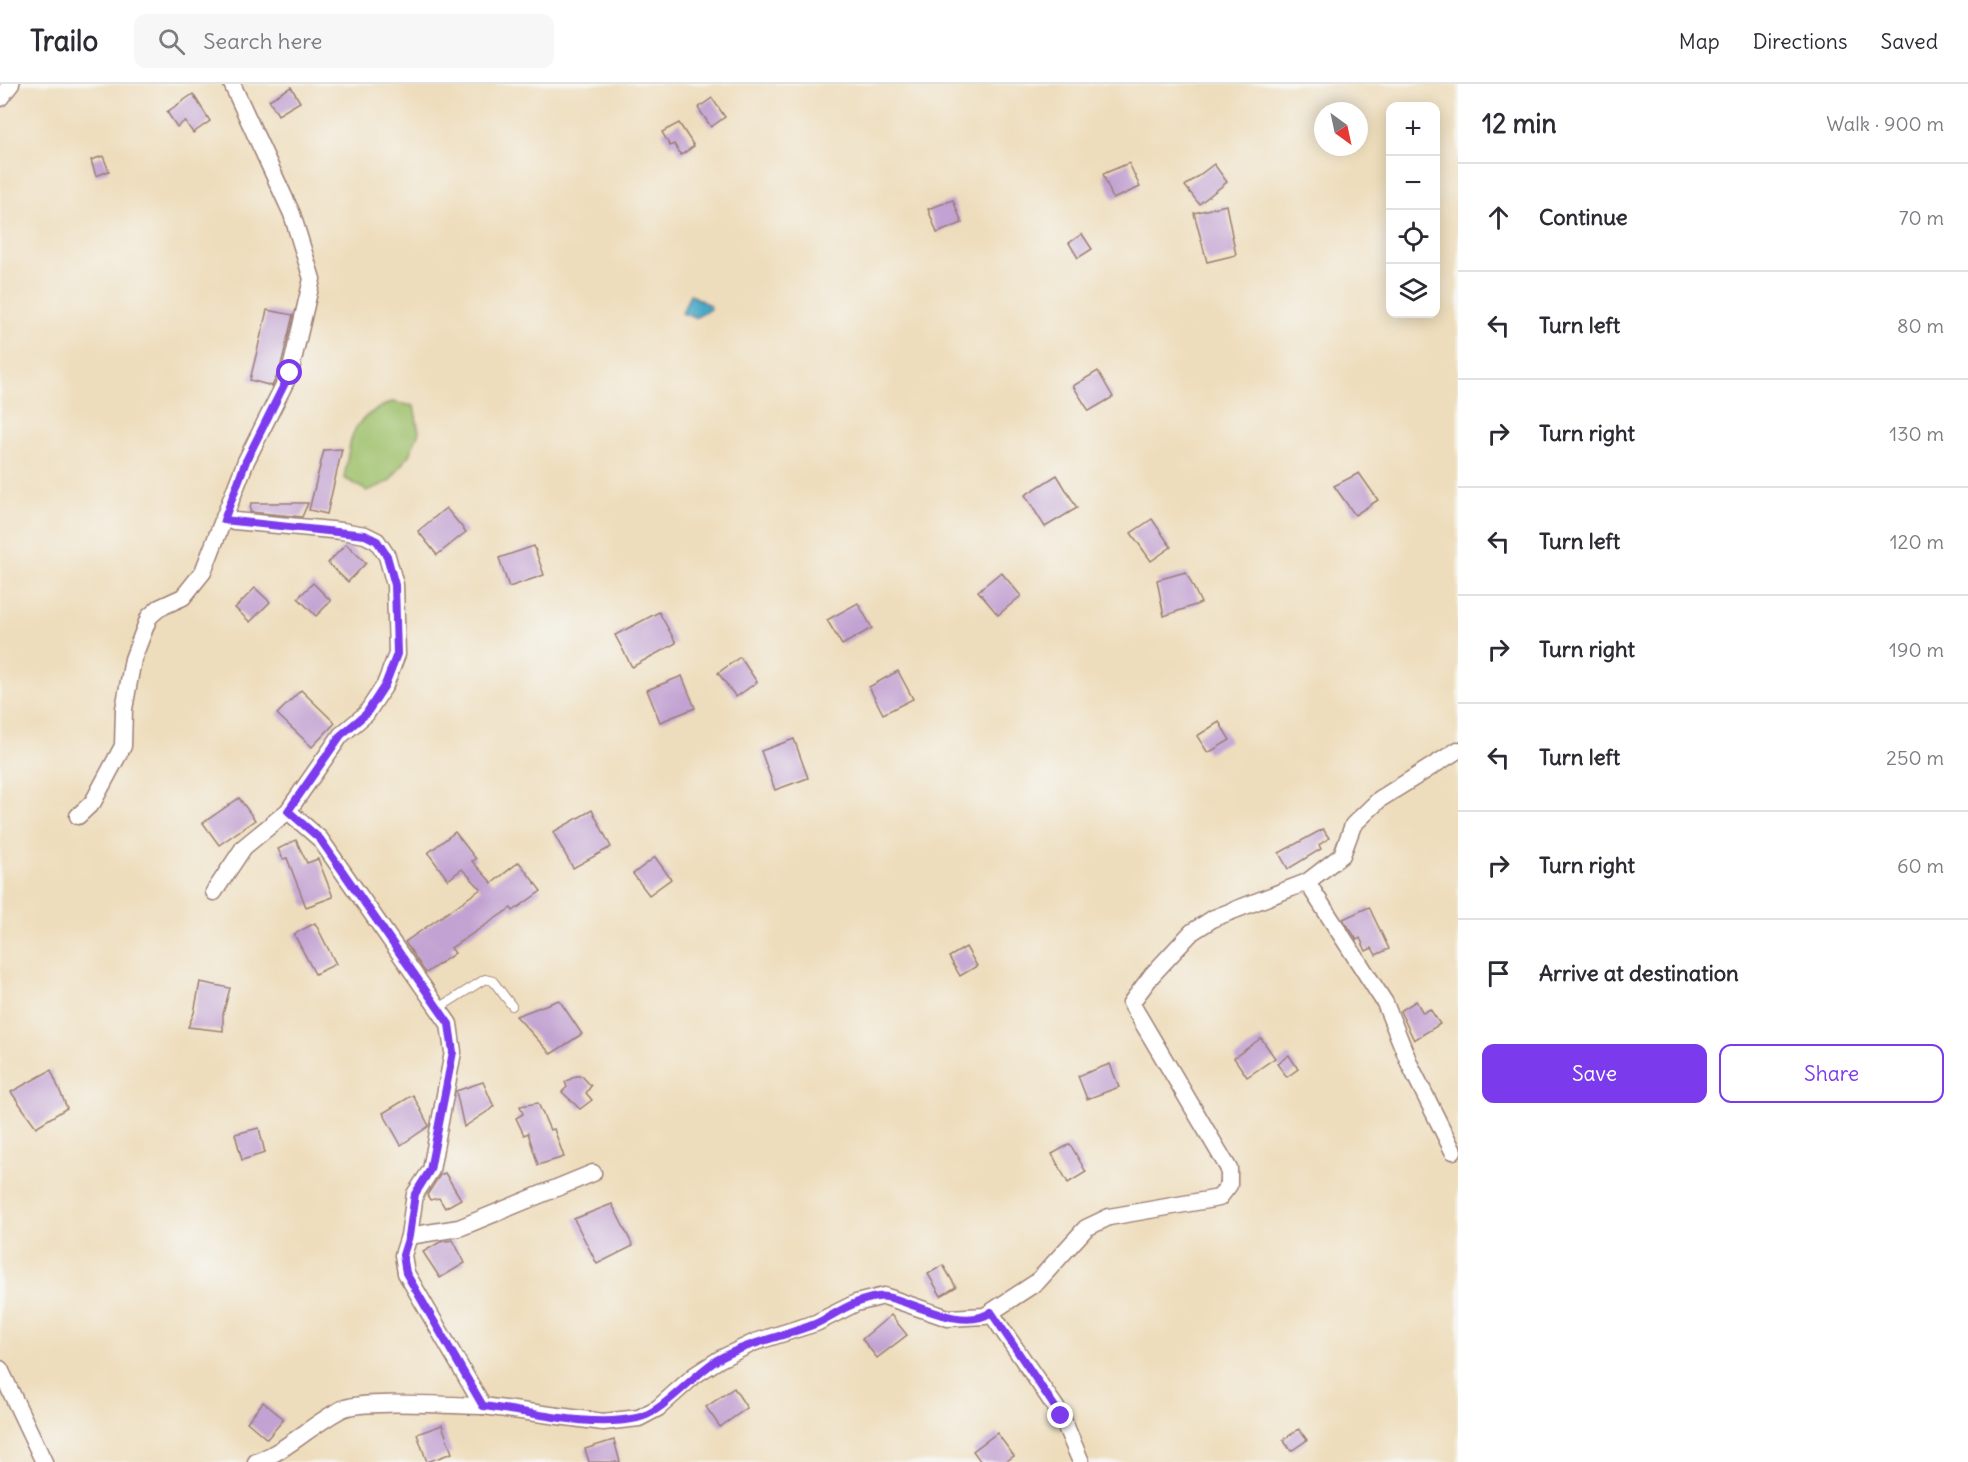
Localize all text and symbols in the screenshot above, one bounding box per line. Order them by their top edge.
search box [134,14,554,68]
text: Trailo [30,23,98,59]
icon: search [155,25,188,58]
text: Search here [203,27,322,55]
text: Map [1679,28,1720,55]
text: Directions [1753,28,1847,55]
text: Saved [1880,28,1938,55]
north arrow [1314,102,1368,156]
map controls [1386,102,1440,318]
button: + [1386,102,1440,156]
text: 12 min [1482,107,1556,140]
text: Walk · 900 m [1826,111,1944,136]
button: − [1386,156,1440,210]
icon: ahead [1482,201,1515,234]
text: Continue [1539,203,1628,231]
text: 70 m [1899,205,1944,230]
button: locate [1386,210,1440,264]
button: layers [1386,264,1440,318]
icon: left [1482,309,1515,342]
text: Turn left [1539,311,1620,339]
text: 80 m [1897,313,1944,338]
route start [276,359,302,385]
icon: right [1482,417,1515,450]
text: Turn right [1539,419,1635,447]
text: 130 m [1889,421,1944,446]
icon: left [1482,525,1515,558]
text: Turn left [1539,527,1620,555]
text: 120 m [1890,529,1944,554]
icon: right [1482,633,1515,666]
text: Turn right [1539,635,1635,663]
text: 190 m [1889,637,1944,662]
icon: left [1482,741,1515,774]
text: Turn left [1539,743,1620,771]
text: 250 m [1886,745,1944,770]
icon: right [1482,849,1515,882]
text: Turn right [1539,851,1635,879]
text: 60 m [1897,853,1944,878]
icon: arrive [1482,957,1515,990]
text: Arrive at destination [1539,959,1739,987]
button: Save [1482,1044,1707,1103]
button: Share [1719,1044,1944,1103]
route end [1047,1402,1073,1428]

